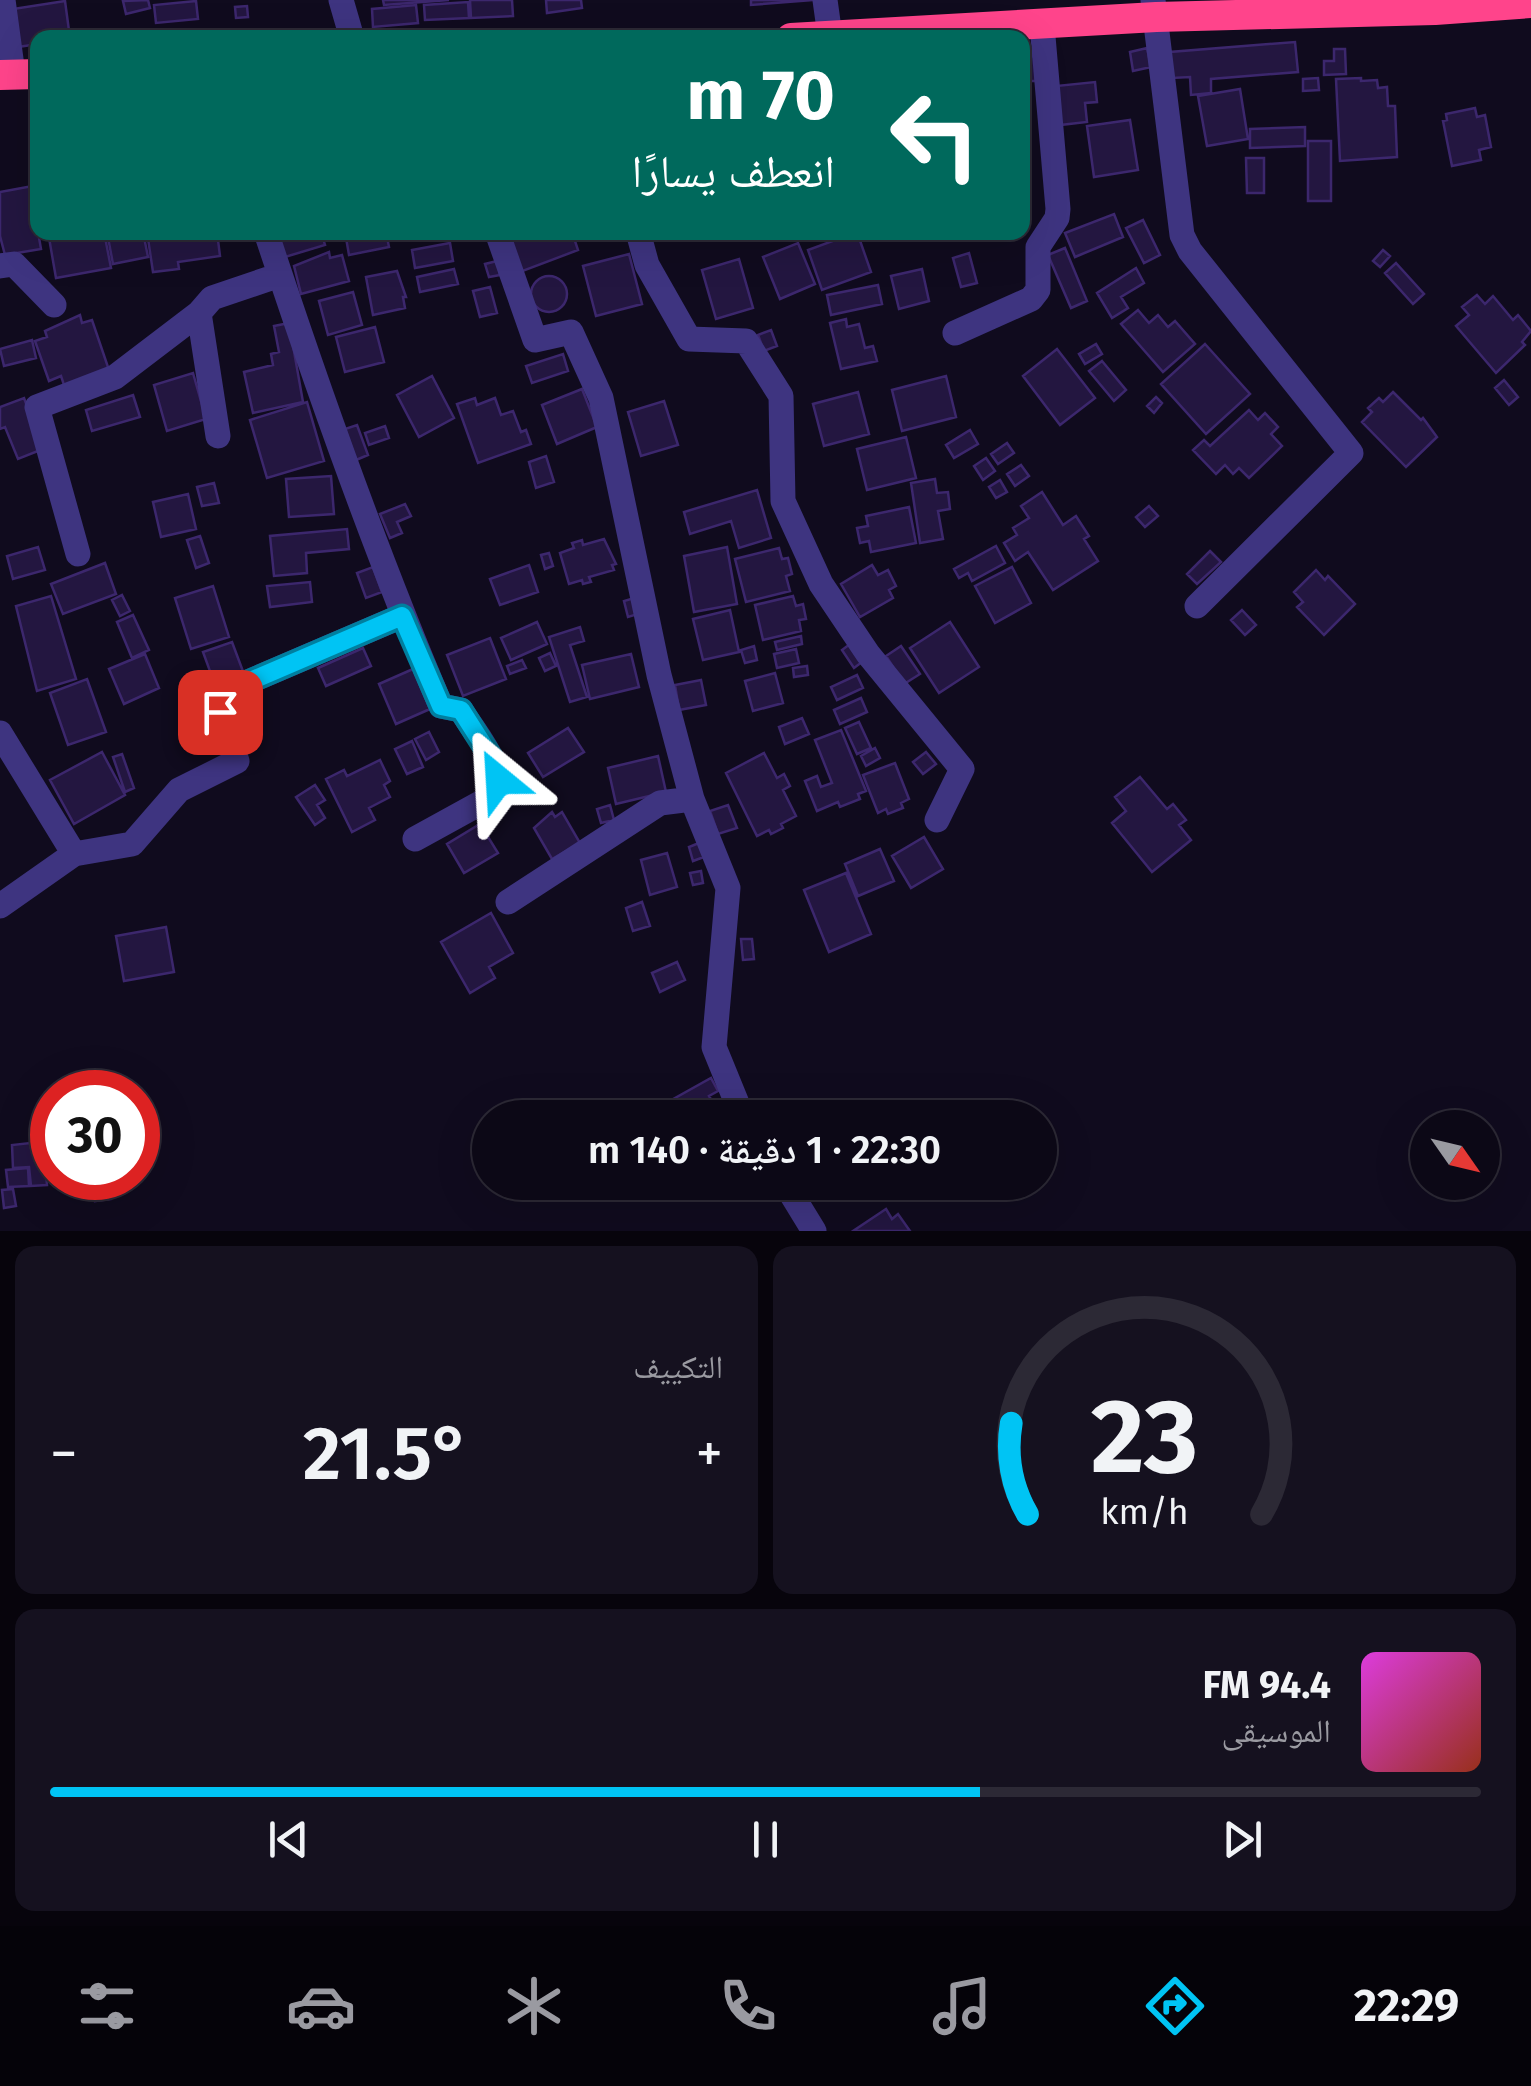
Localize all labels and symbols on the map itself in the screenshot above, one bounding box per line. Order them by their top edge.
pin [178,670,263,755]
position arrow [447,728,551,832]
speed limit sign: 30 [30,1070,160,1200]
north arrow [1410,1110,1500,1200]

